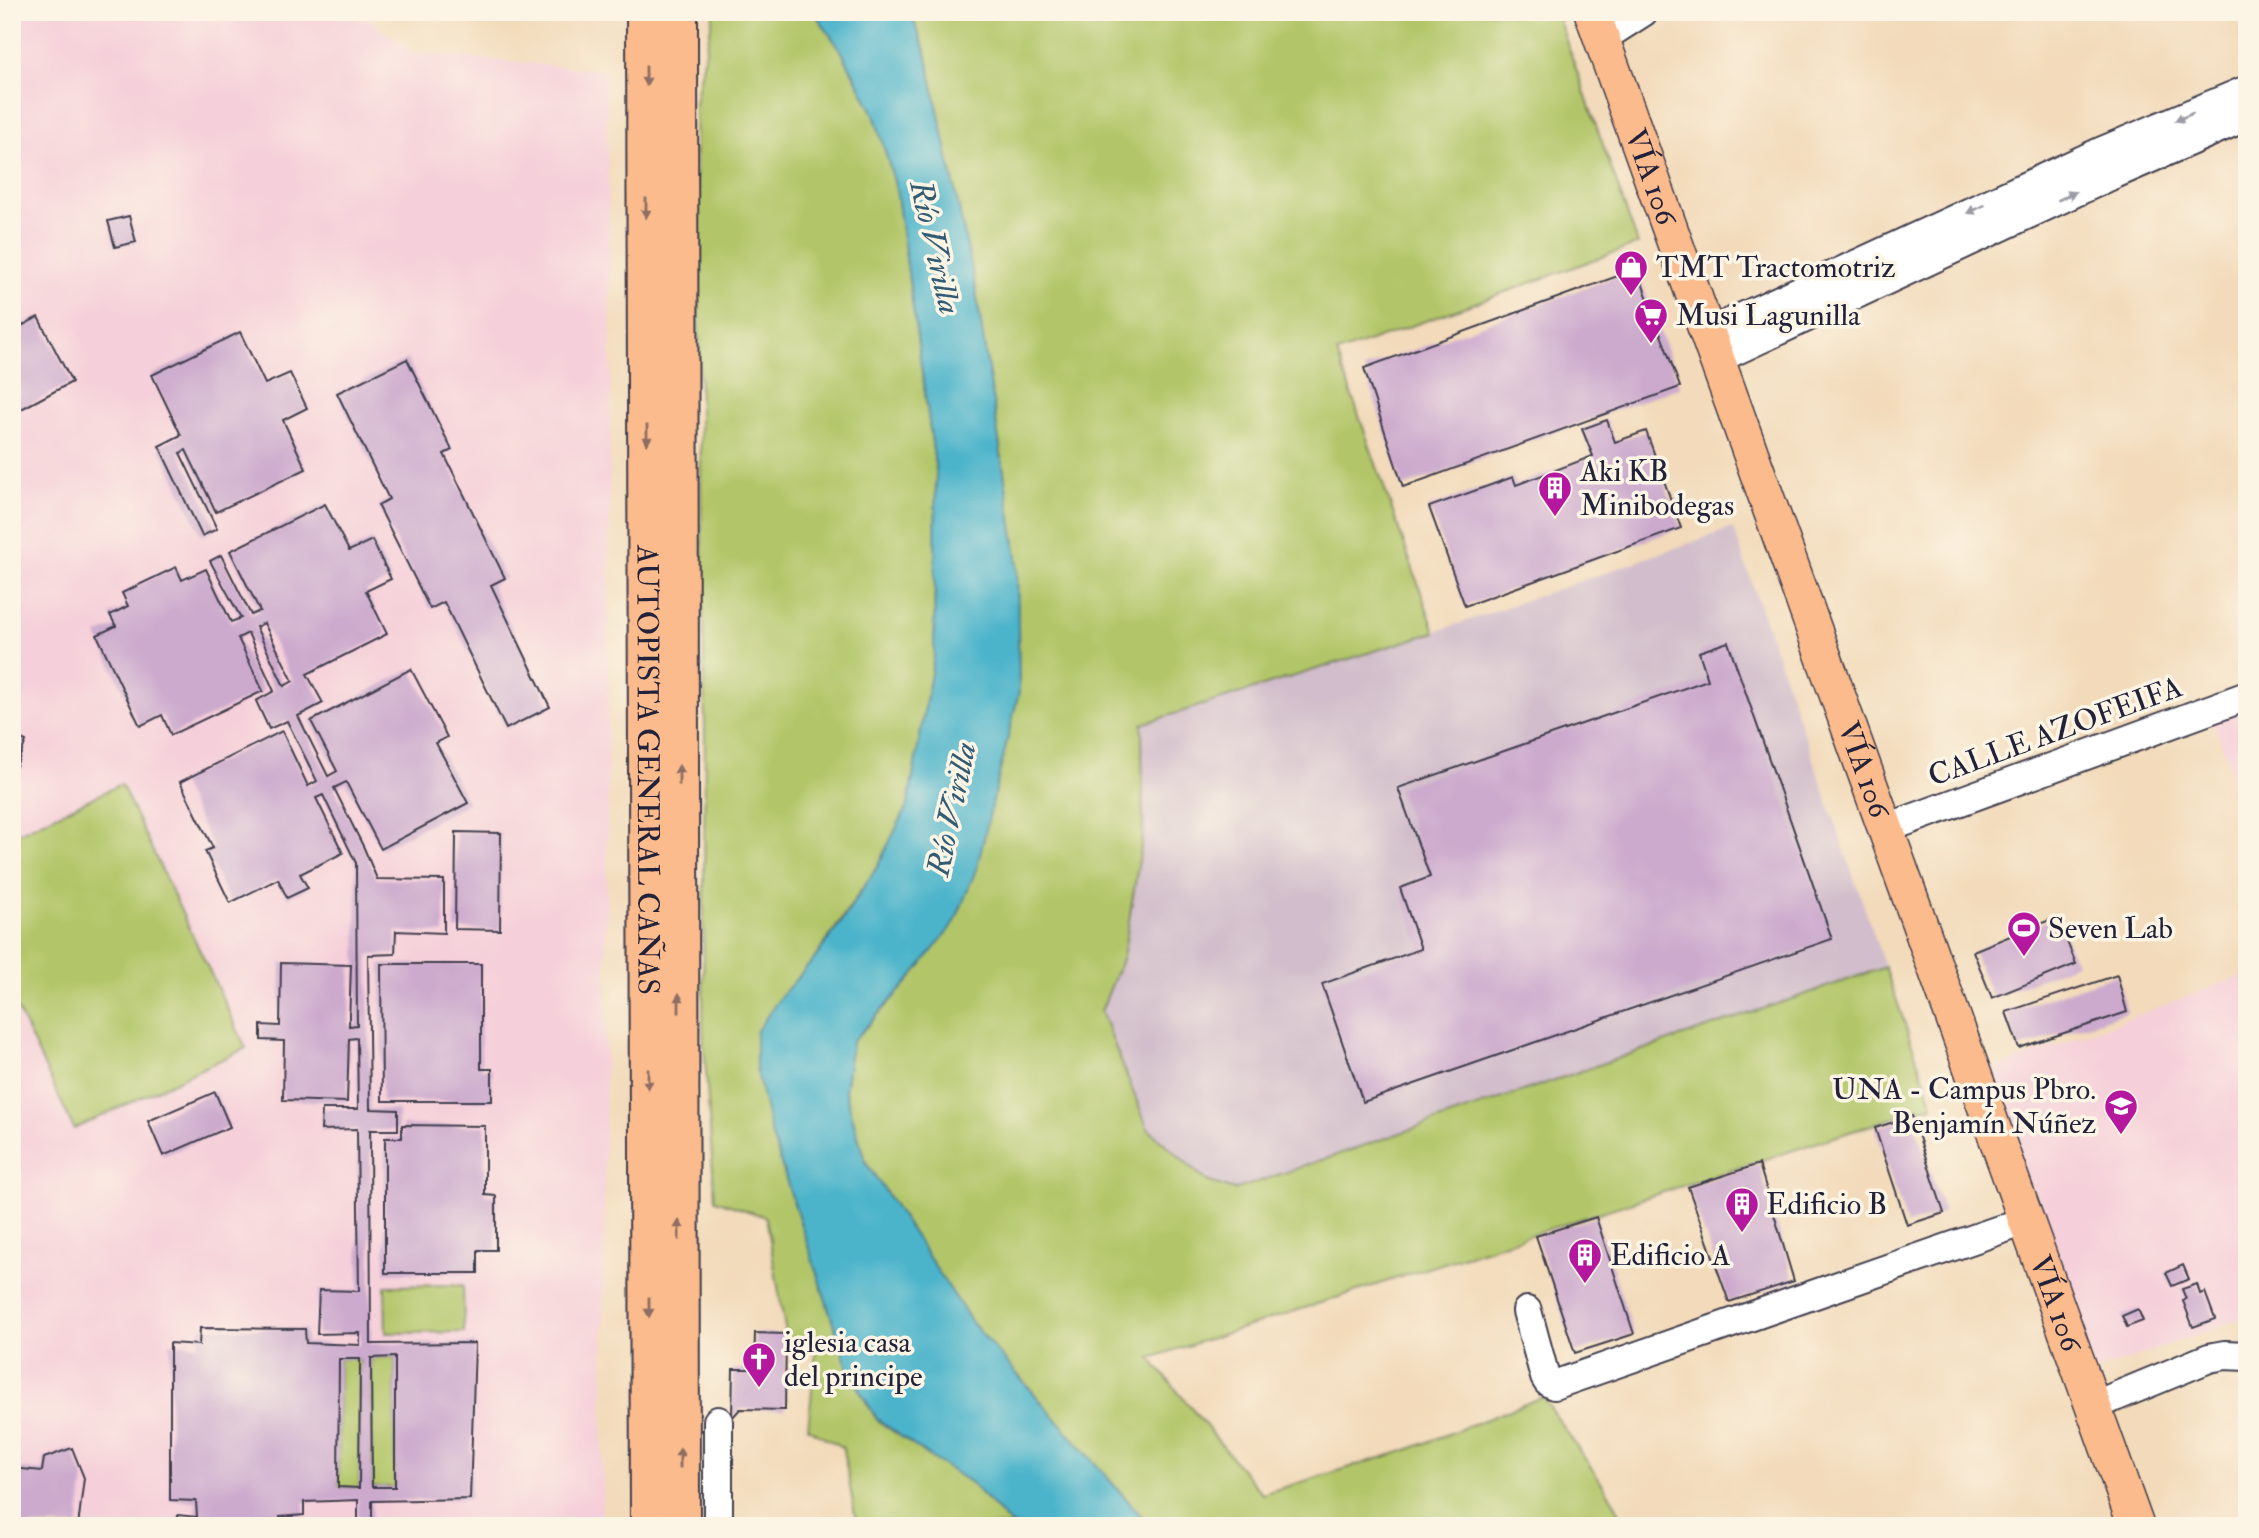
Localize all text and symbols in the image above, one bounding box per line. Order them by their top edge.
one-way arrow [640,65,652,87]
one-way arrow [2173,111,2194,122]
street label: VÍA 106 [1616,124,1686,232]
water label: Río Virilla [900,176,970,318]
one-way arrow [2057,190,2078,201]
one-way arrow [640,197,652,219]
one-way arrow [1966,203,1986,215]
shop icon: TMT Tractomotriz [1612,248,1650,297]
place label: TMT Tractomotriz [1656,249,1896,286]
supermarket icon: Musi Lagunilla [1632,296,1670,345]
place label: Musi Lagunilla [1676,297,1861,334]
one-way arrow [641,424,653,446]
place label: Aki KB Minibodegas [1579,453,1734,524]
building icon: Aki KB Minibodegas [1536,469,1574,518]
street label: AUTOPISTA GENERAL CAÑAS [628,544,667,995]
street label: CALLE AZOFEIFA [1923,668,2187,795]
street label: VÍA 106 [1829,717,1899,825]
water label: Río Virilla [918,739,986,881]
one-way arrow [673,764,684,786]
sports icon: Seven Lab [2005,909,2043,958]
place label: Seven Lab [2048,910,2173,947]
one-way arrow [673,991,685,1013]
one-way arrow [642,1068,654,1090]
place label: UNA - Campus Pbro. Benjamín Núñez [1832,1071,2096,1142]
school or university icon: UNA - Campus Pbro. Benjamín Núñez [2102,1087,2140,1136]
building icon: Edificio B [1723,1185,1761,1234]
place label: Edificio B [1766,1186,1887,1223]
one-way arrow [673,1219,685,1241]
building icon: Edificio A [1566,1236,1604,1285]
place label: Edificio A [1610,1237,1731,1274]
street label: VÍA 106 [2021,1250,2090,1358]
one-way arrow [643,1296,655,1318]
place label: iglesia casa del principe [784,1324,923,1395]
church icon: iglesia casa del principe [740,1340,778,1389]
one-way arrow [674,1446,686,1468]

